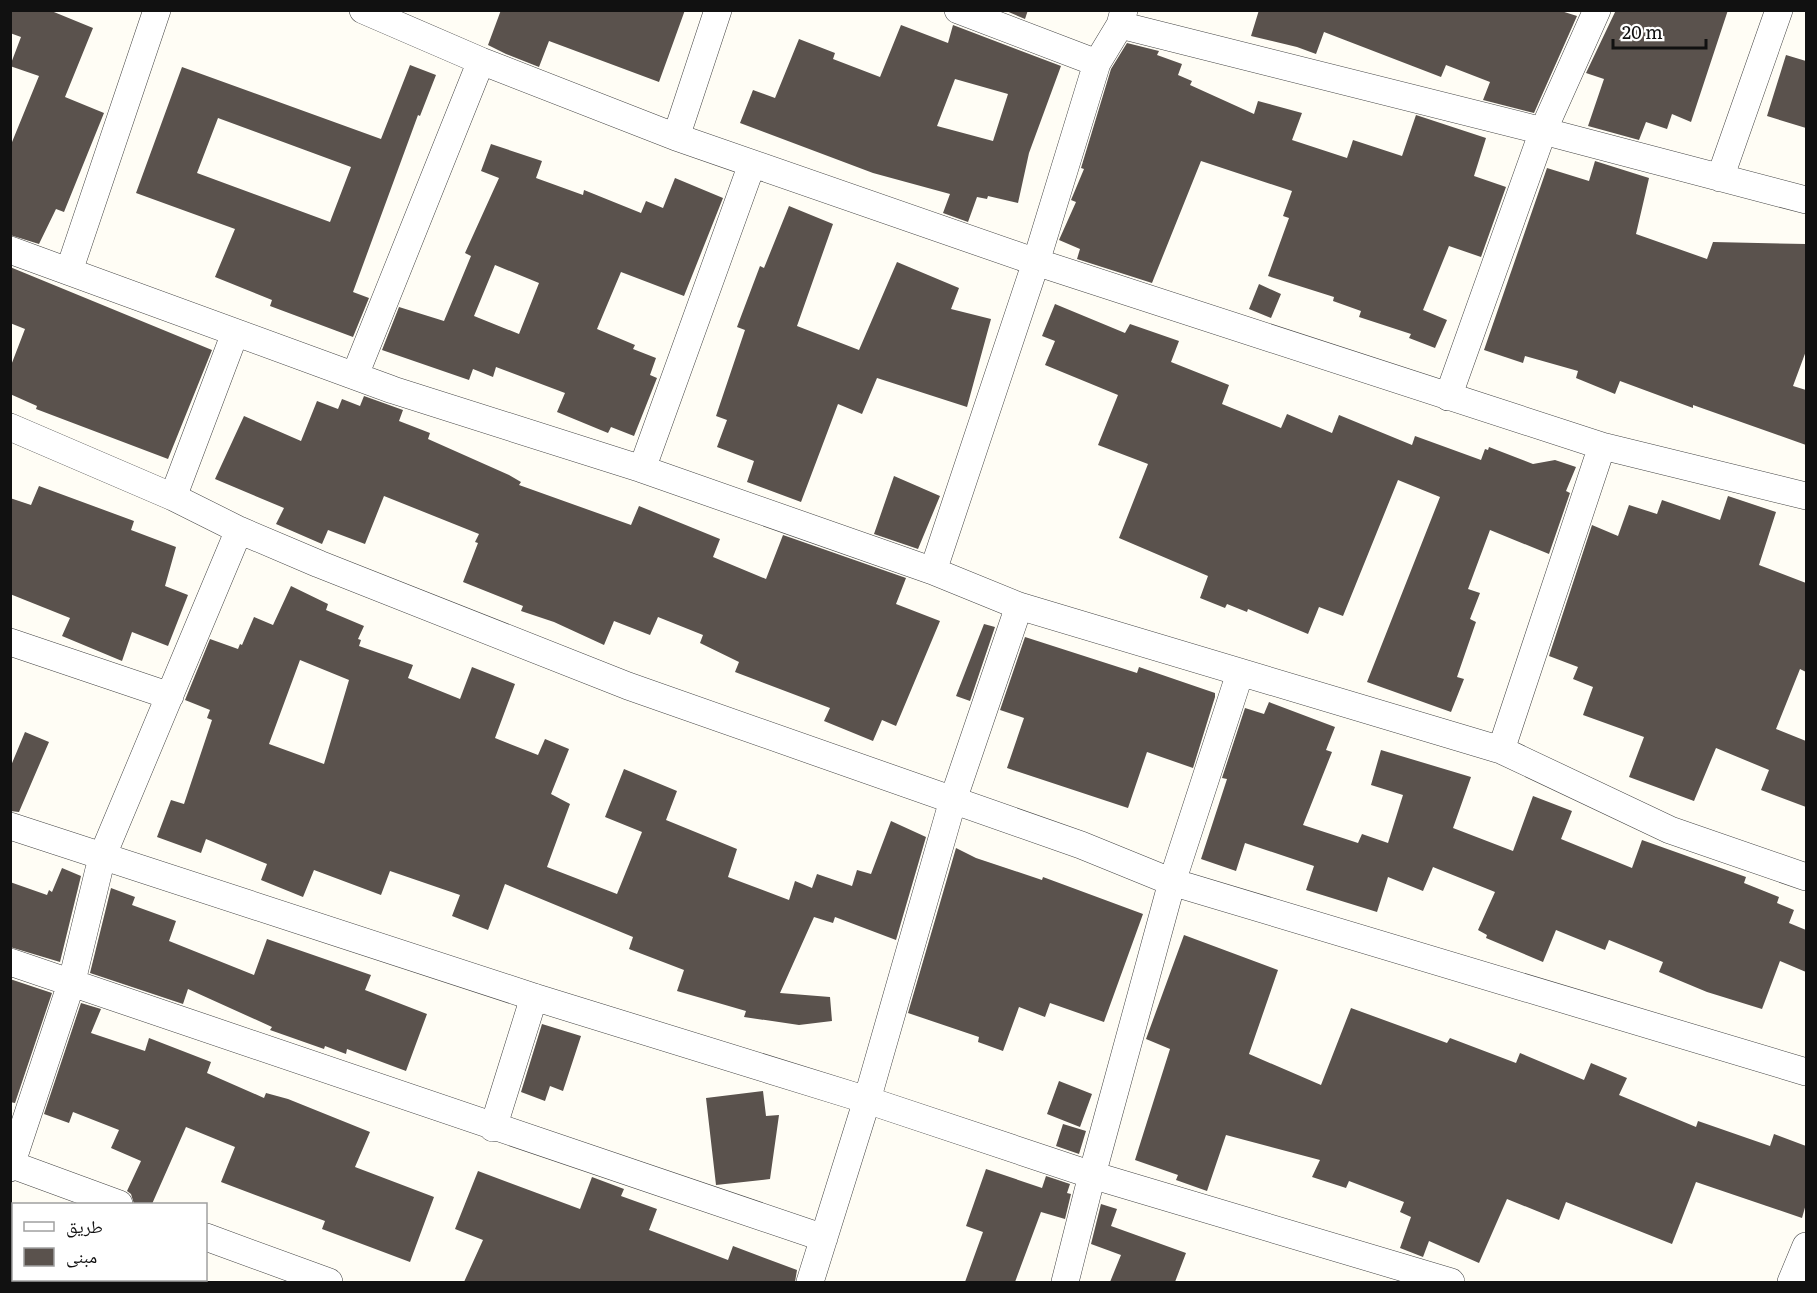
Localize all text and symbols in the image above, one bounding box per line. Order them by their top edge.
scale bar [1613,12,1706,50]
text: 20 m [1622,18,1663,45]
legend [12,1203,207,1281]
text: طريق [66,1212,103,1239]
text: مبنى [66,1242,97,1269]

